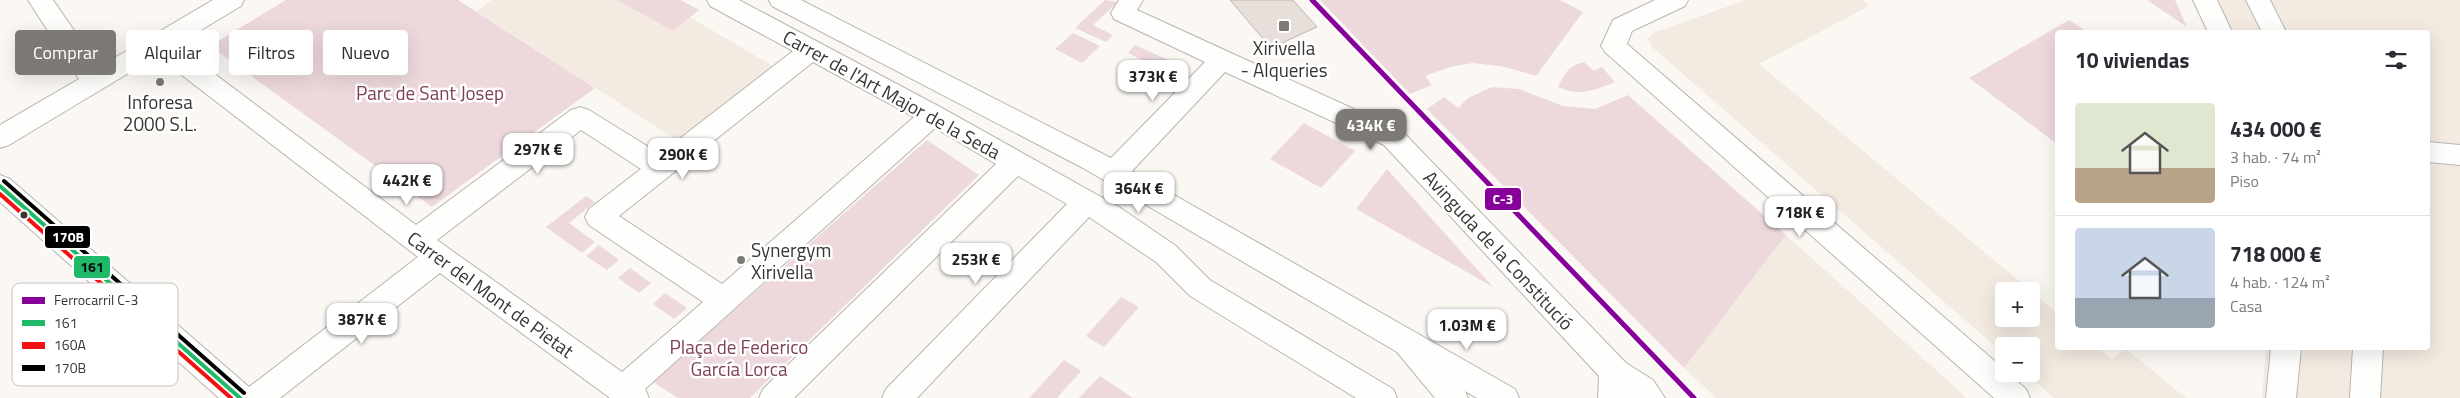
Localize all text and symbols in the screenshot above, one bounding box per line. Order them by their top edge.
marker: Xirivella - Alqueries [1277,19,1291,33]
street label: Carrer de l'Art Major de la Seda [778,22,1007,166]
chip: Comprar [15,30,116,75]
chip: Alquilar [126,30,219,75]
chip: Filtros [229,30,313,75]
chip: Nuevo [323,30,408,75]
place label: Xirivella - Alqueries [1240,33,1328,84]
text: 10 viviendas [2075,44,2189,76]
icon: filters [2382,46,2410,74]
pin: 373K € [1112,59,1194,102]
text: 373K € [1129,64,1177,88]
marker: Inforesa 2000 S.L. [154,76,166,88]
park label: Parc de Sant Josep [356,78,504,107]
place label: Inforesa 2000 S.L. [123,87,197,138]
pin: 434K € [1330,108,1412,151]
text: 434K € [1347,113,1395,137]
text: 434 000 € [2230,113,2322,145]
icon: home [2115,123,2175,183]
pin: 297K € [497,132,579,175]
text: 297K € [514,137,562,161]
pin: 290K € [642,138,724,180]
text: 290K € [659,142,707,166]
text: 3 hab. · 74 m² [2230,145,2321,169]
pin: 442K € [366,164,448,206]
street label: Avinguda de la Constitució [1417,164,1581,336]
text: 442K € [383,168,431,192]
text: Piso [2230,169,2259,193]
pin: 364K € [1098,172,1180,214]
text: 364K € [1115,176,1163,200]
line badge: C-3 [1484,187,1522,211]
text: C-3 [1493,188,1513,209]
pin: 718K € [1759,196,1841,238]
text: 718K € [1776,200,1824,224]
unlabelled marker [19,210,29,220]
street label: Carrer del Mont de Pietat [402,224,581,365]
line badge: 170B [44,225,91,249]
text: 170B [52,226,84,247]
place label: Synergym Xirivella [751,235,831,286]
text: 718 000 € [2230,238,2322,270]
pin: 253K € [935,242,1017,285]
text: 253K € [952,247,1000,271]
icon: home [2115,248,2175,308]
marker: Synergym Xirivella [735,254,747,266]
line badge: 161 [73,255,111,279]
text: 161 [80,256,104,277]
text: 4 hab. · 124 m² [2230,270,2330,294]
map controls [1995,282,2040,382]
button: + [1995,282,2040,327]
legend [12,283,178,386]
text: Ferrocarril C-3 [54,289,138,310]
text: Casa [2230,294,2262,318]
pin: 387K € [321,302,403,345]
text: 387K € [338,307,386,331]
pin: 1.03M € [1421,308,1513,351]
text: 161 [54,312,78,333]
text: 1.03M € [1438,313,1496,337]
park label: Plaça de Federico García Lorca [670,332,808,383]
text: 160A [54,334,87,355]
button: − [1995,337,2040,382]
text: 170B [54,357,86,378]

